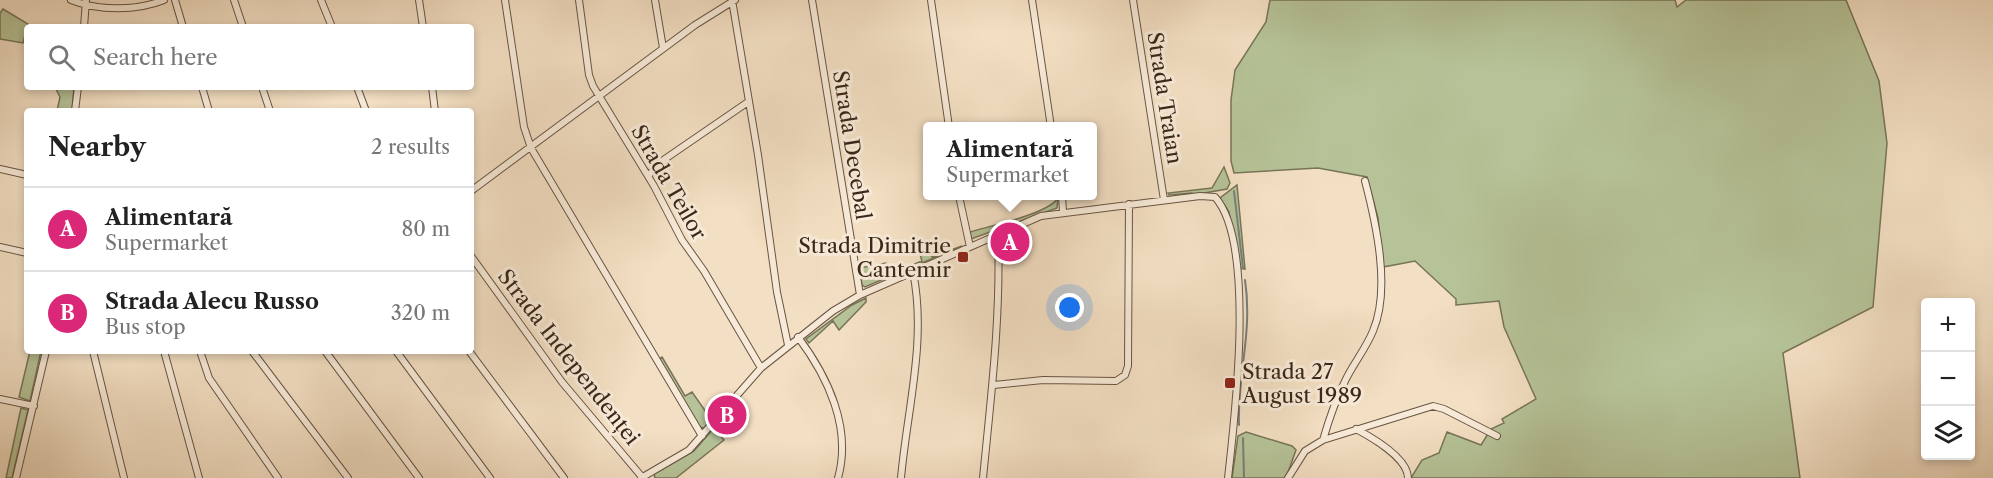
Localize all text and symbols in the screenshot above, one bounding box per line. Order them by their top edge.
search box [24,24,474,90]
street label: Strada Traian [1142,30,1188,166]
icon: search [45,41,78,74]
text: Search here [93,44,218,71]
street label: Strada Decebal [828,69,876,221]
street label: Strada Teilor [626,120,712,244]
popup [923,122,1097,200]
text: Nearby [48,131,146,163]
text: 2 results [371,135,450,159]
text: Alimentară [946,136,1074,163]
text: Supermarket [946,163,1069,187]
text: Alimentară [105,204,233,231]
text: A [60,217,75,241]
text: 80 m [402,217,450,241]
pin: A [990,220,1030,264]
text: Supermarket [105,231,228,255]
place label: Strada Dimitrie Cantemir [798,233,951,282]
marker: Strada Dimitrie Cantemir [956,250,970,264]
street label: Strada Independenței [493,264,645,450]
text: Strada Alecu Russo [105,288,319,315]
your location [1055,293,1084,322]
map controls [1921,298,1975,460]
button: + [1921,298,1975,352]
text: B [60,301,75,325]
text: 320 m [391,301,450,325]
text: Bus stop [105,315,186,339]
button: − [1921,352,1975,406]
place label: Strada 27 August 1989 [1241,359,1362,408]
marker: Strada 27 August 1989 [1223,376,1237,390]
pin: B [708,392,746,438]
button: layers [1921,406,1975,460]

